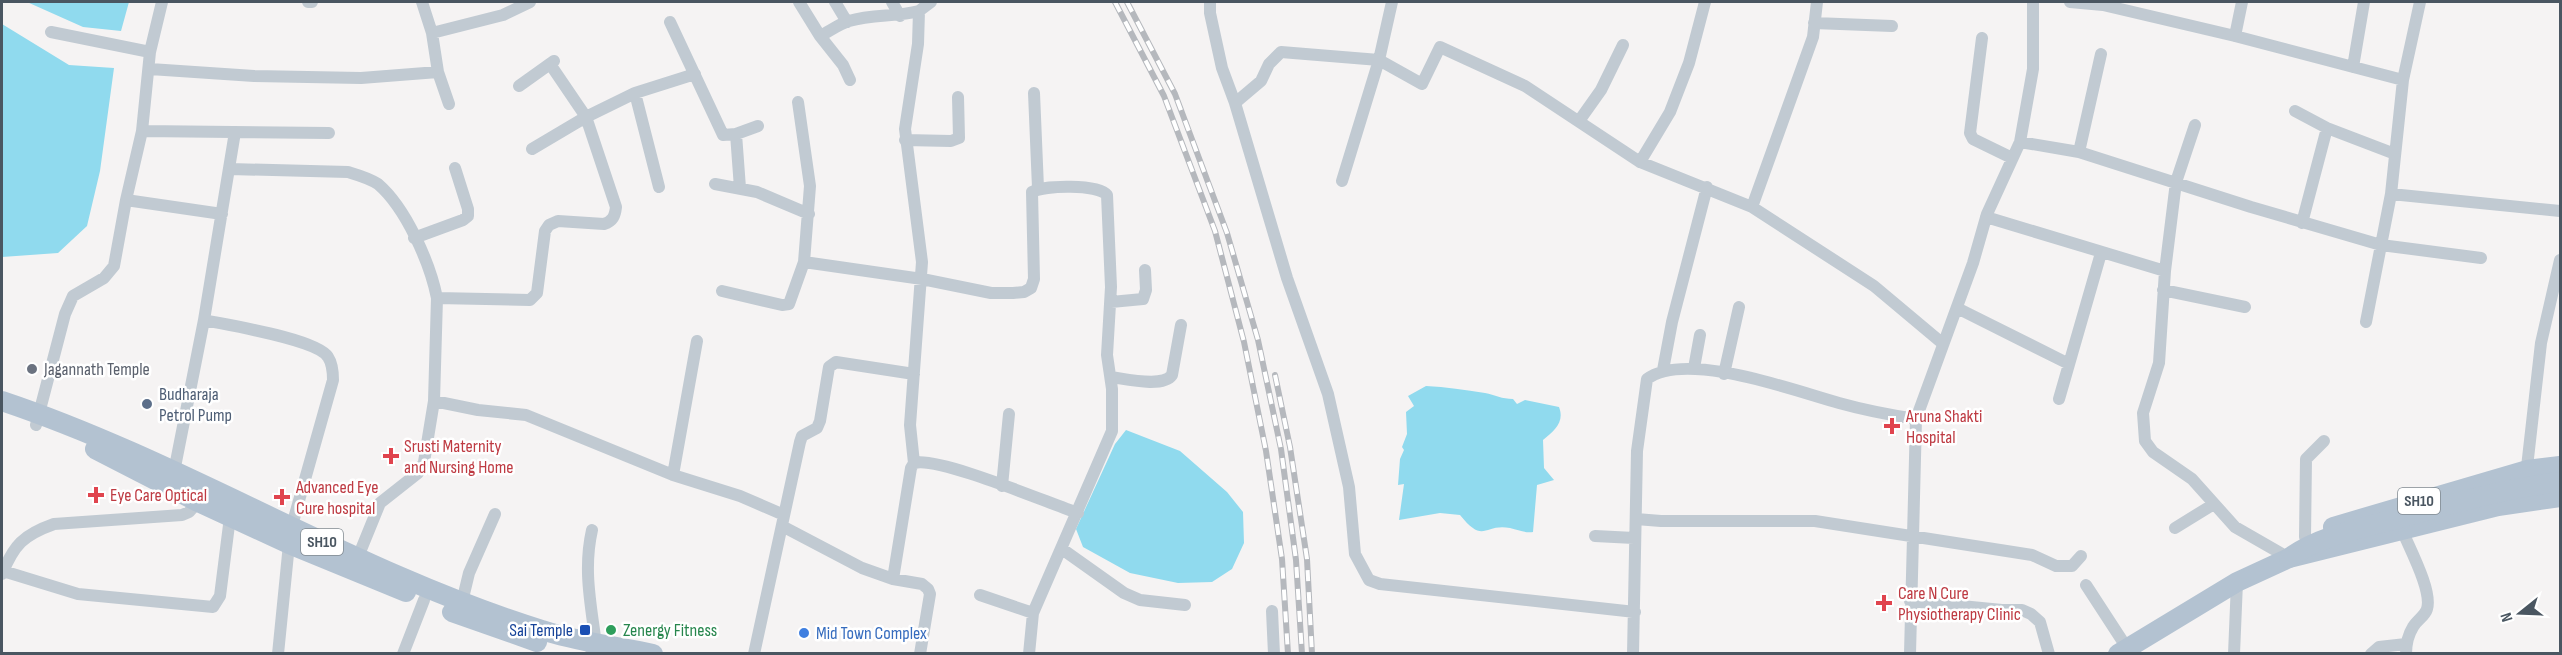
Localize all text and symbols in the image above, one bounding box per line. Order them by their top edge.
place label: Jagannath Temple [43,359,150,380]
marker: Jagannath Temple [25,362,39,376]
place label: Budharaja Petrol Pump [159,384,232,426]
marker: Budharaja Petrol Pump [140,397,154,411]
place label: Aruna Shakti Hospital [1905,406,1982,448]
marker: Aruna Shakti Hospital [1883,417,1901,435]
place label: Srusti Maternity and Nursing Home [404,436,514,478]
marker: Srusti Maternity and Nursing Home [382,447,400,465]
place label: Advanced Eye Cure hospital [295,477,378,519]
place label: Eye Care Optical [110,485,207,506]
marker: Eye Care Optical [87,486,105,504]
marker: Advanced Eye Cure hospital [273,488,291,506]
road number: SH10 [2398,488,2440,514]
road number: SH10 [301,529,343,555]
place label: Care N Cure Physiotherapy Clinic [1898,583,2021,625]
north arrow [2490,583,2550,643]
marker: Care N Cure Physiotherapy Clinic [1875,594,1893,612]
text: N [2497,610,2518,624]
place label: Sai Temple [509,620,573,641]
place label: Zenergy Fitness [623,620,717,641]
marker: Sai Temple [578,623,592,637]
marker: Zenergy Fitness [604,623,618,637]
place label: Mid Town Complex [816,623,927,644]
marker: Mid Town Complex [797,626,811,640]

